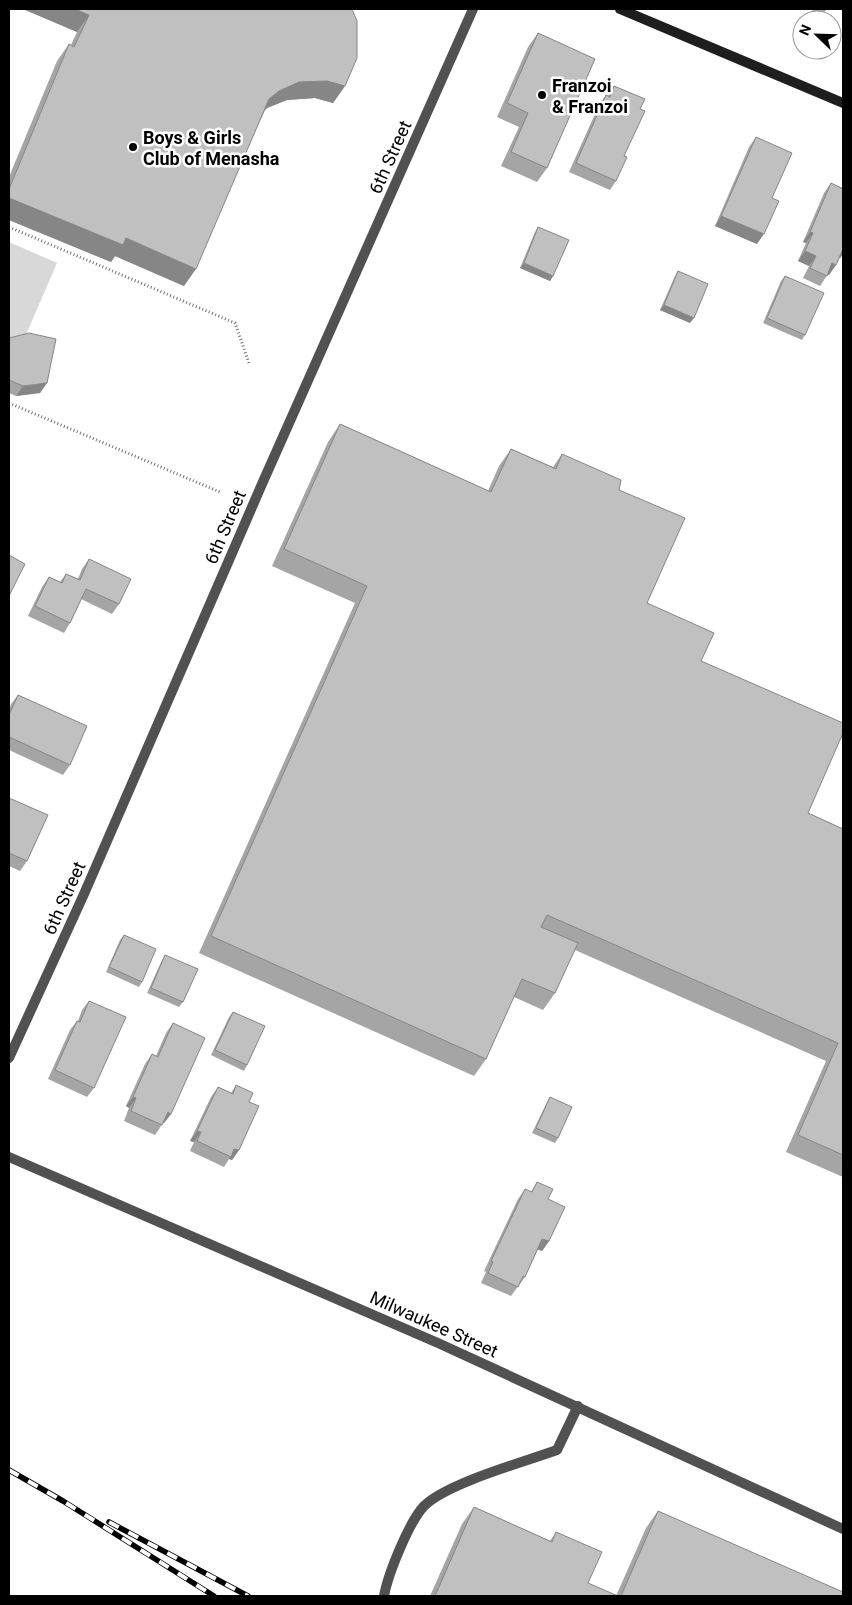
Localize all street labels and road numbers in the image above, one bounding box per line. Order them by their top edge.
street label: 6th Street [365,117,415,197]
street label: 6th Street [200,487,250,567]
street label: 6th Street [39,858,89,938]
street label: Milwaukee Street [367,1286,501,1362]

